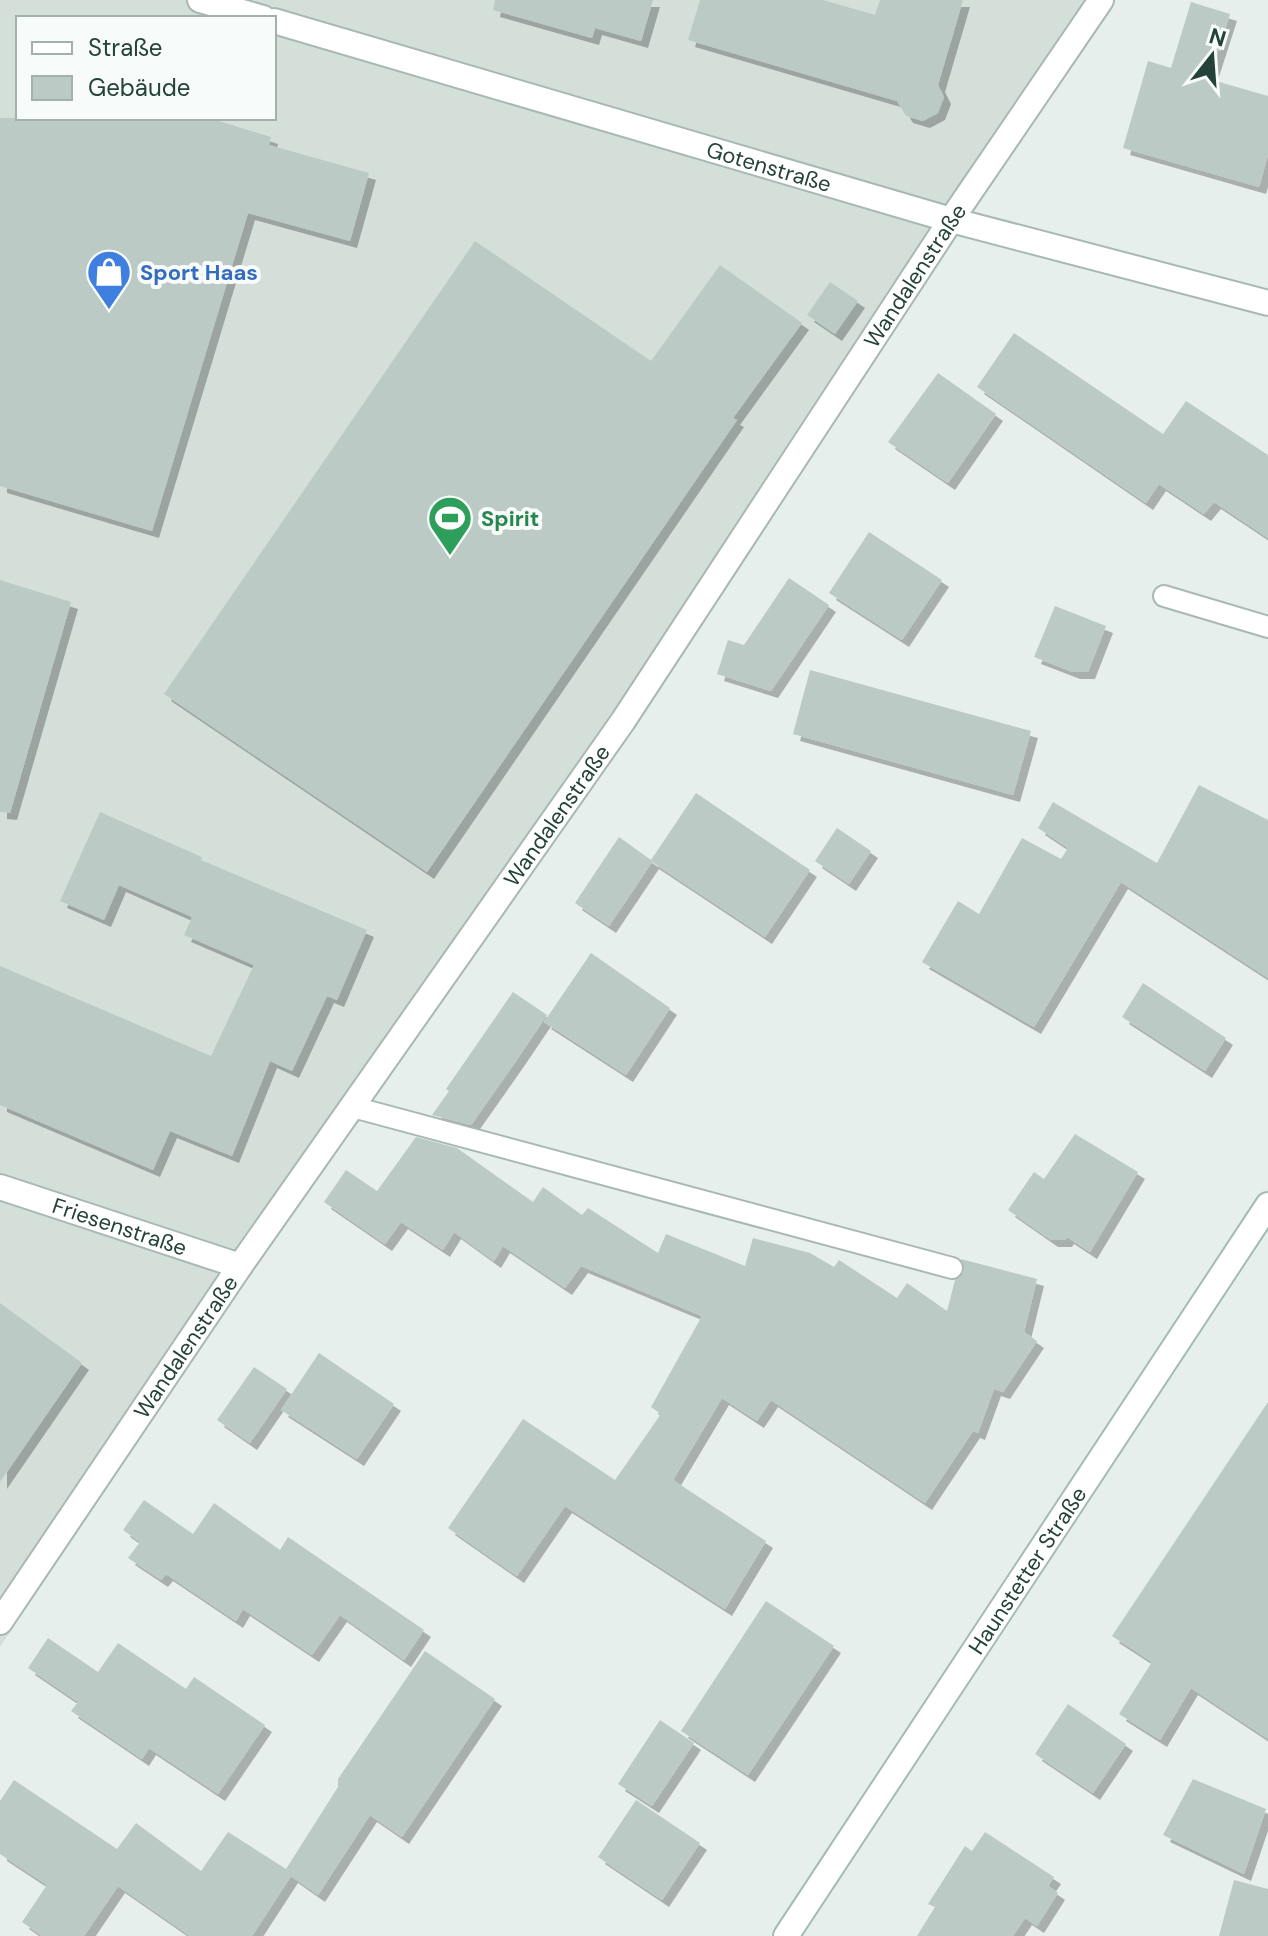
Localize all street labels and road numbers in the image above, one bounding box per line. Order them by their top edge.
street label: Gotenstraße [703,135,835,199]
street label: Wandalenstraße [857,198,973,353]
street label: Wandalenstraße [497,739,617,892]
street label: Friesenstraße [49,1191,191,1263]
street label: Wandalenstraße [127,1270,245,1424]
street label: Haunstetter Straße [962,1481,1093,1660]

